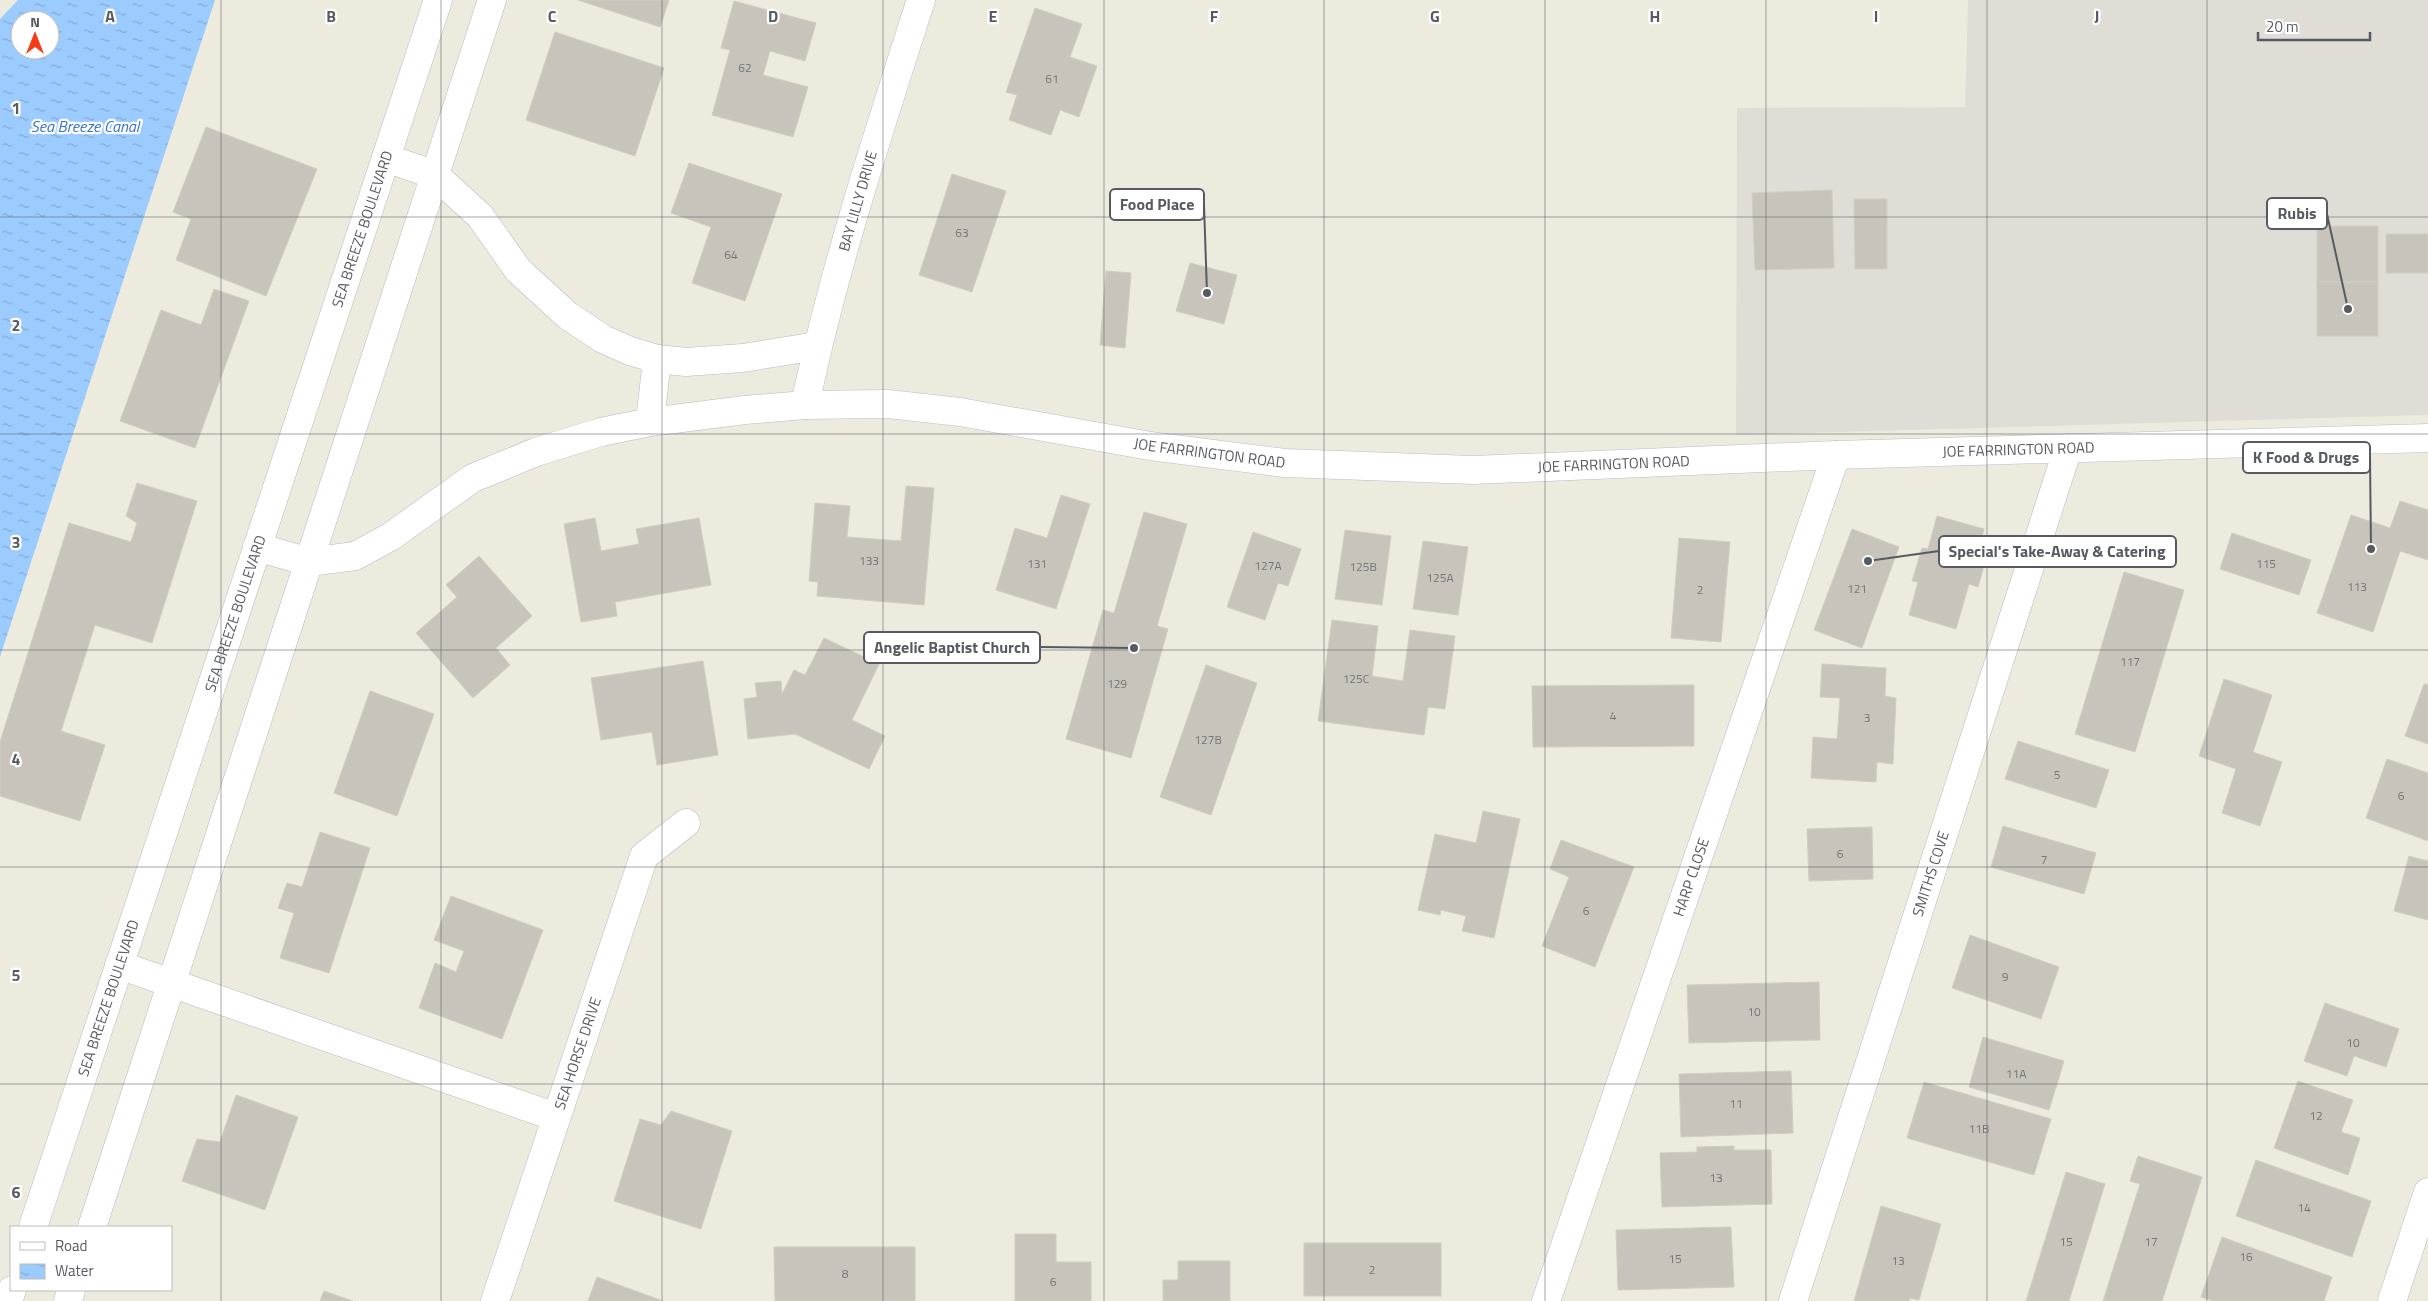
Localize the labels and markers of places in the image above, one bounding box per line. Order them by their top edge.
callout: Food Place [1110,189,1204,220]
callout: Rubis [2267,198,2327,229]
callout: K Food & Drugs [2243,442,2370,473]
callout: Special's Take-Away & Catering [1939,536,2176,567]
callout: Angelic Baptist Church [864,632,1040,663]

